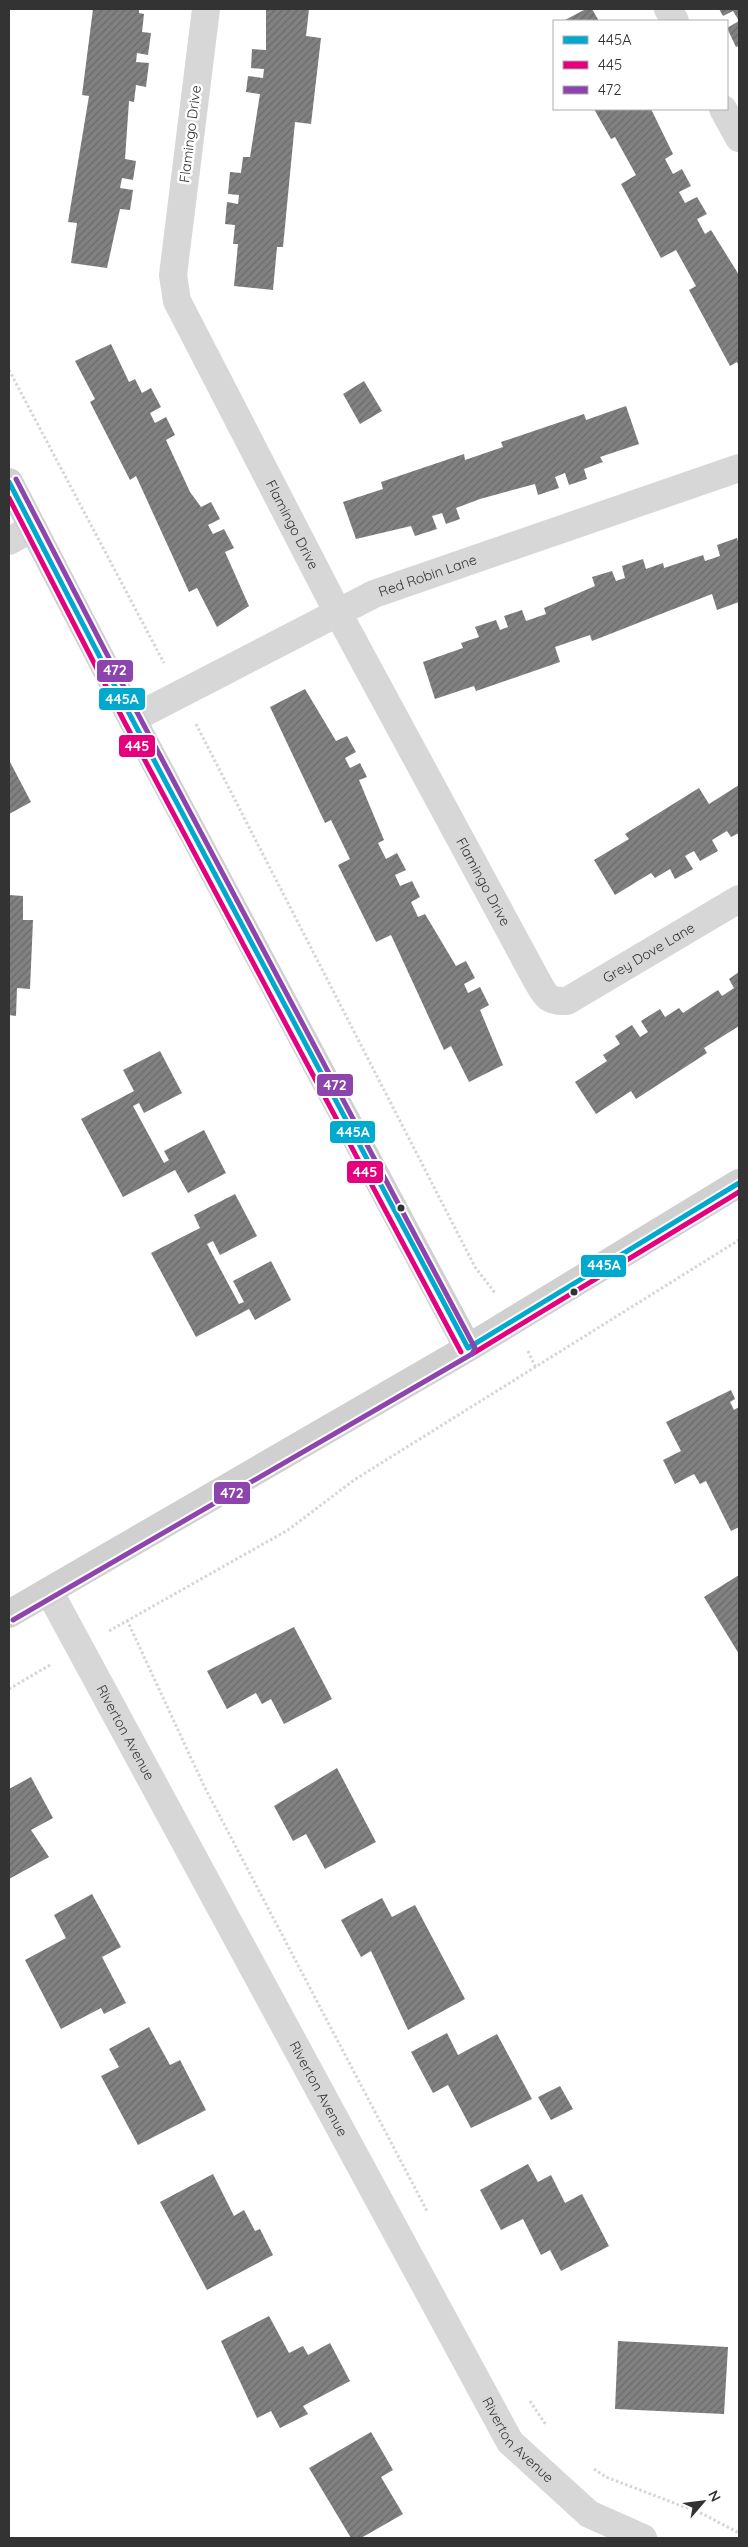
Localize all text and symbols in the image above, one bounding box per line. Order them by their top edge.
legend [553,20,728,110]
text: 445A [598,30,632,49]
text: 445 [598,55,622,74]
text: 472 [598,80,621,99]
street label: Flamingo Drive [175,84,205,184]
street label: Flamingo Drive [262,477,323,572]
street label: Red Robin Lane [376,550,479,601]
line badge: 472 [96,659,134,683]
text: 472 [103,661,127,679]
line badge: 445A [98,687,146,711]
text: 445A [105,690,139,708]
line badge: 445 [118,734,156,758]
text: 445 [125,737,149,755]
street label: Flamingo Drive [452,834,515,929]
street label: Grey Dove Lane [599,918,698,987]
line badge: 472 [316,1073,354,1097]
text: 472 [323,1076,347,1094]
line badge: 445A [329,1120,376,1144]
text: 445A [336,1123,370,1141]
line badge: 445 [346,1160,384,1184]
text: 445 [353,1163,377,1181]
unlabelled marker [396,1203,406,1213]
line badge: 445A [580,1254,627,1278]
text: 445A [587,1256,621,1274]
unlabelled marker [569,1287,579,1297]
line badge: 472 [213,1481,251,1505]
text: 472 [220,1484,244,1502]
street label: Riverton Avenue [93,1682,159,1784]
street label: Riverton Avenue [285,2038,352,2140]
street label: Riverton Avenue [478,2394,558,2487]
north arrow [678,2477,728,2527]
text: N [704,2487,725,2505]

